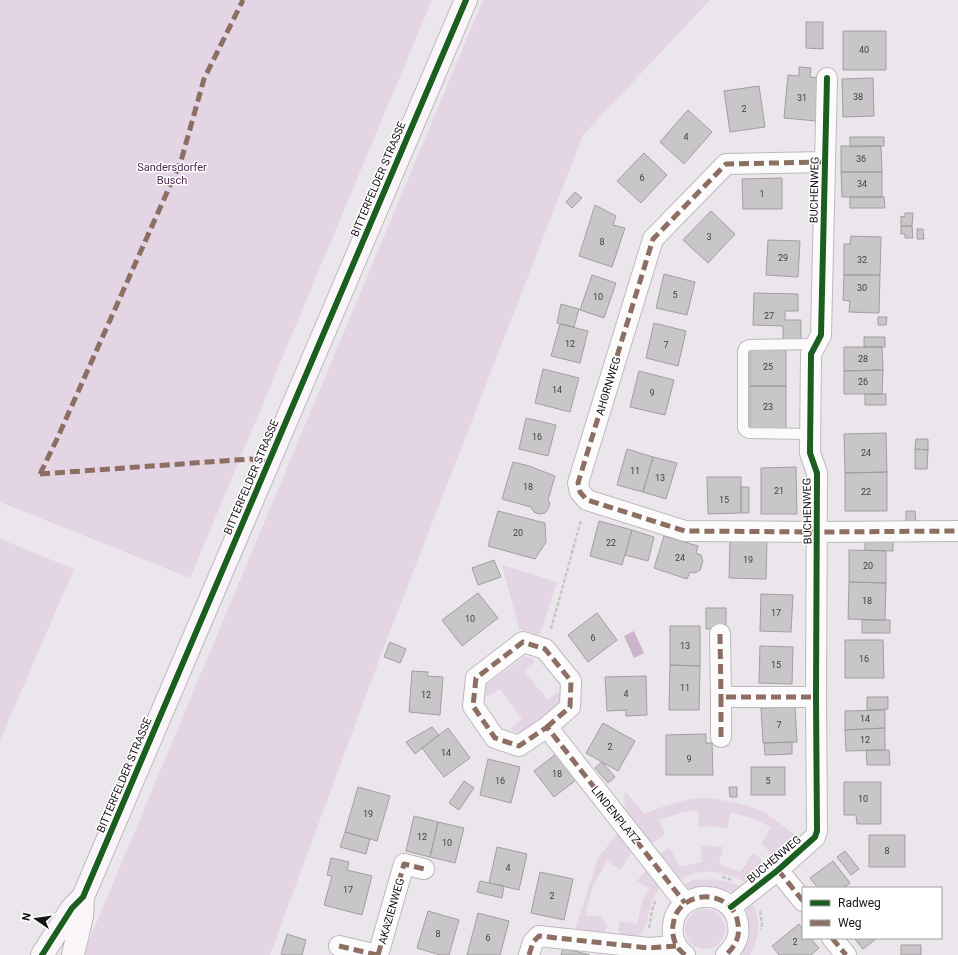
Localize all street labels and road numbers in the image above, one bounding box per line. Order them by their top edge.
street label: BITTERFELDER STRASSE [348,120,409,239]
street label: BUCHENWEG [807,157,822,223]
street label: AHORNWEG [593,355,624,417]
street label: BITTERFELDER STRASSE [221,418,282,537]
street label: BUCHENWEG [800,478,815,544]
street label: BITTERFELDER STRASSE [94,716,155,835]
street label: LINDENPLATZ [588,784,643,847]
street label: BUCHENWEG [745,833,804,886]
street label: AKAZIENWEG [376,876,407,946]

